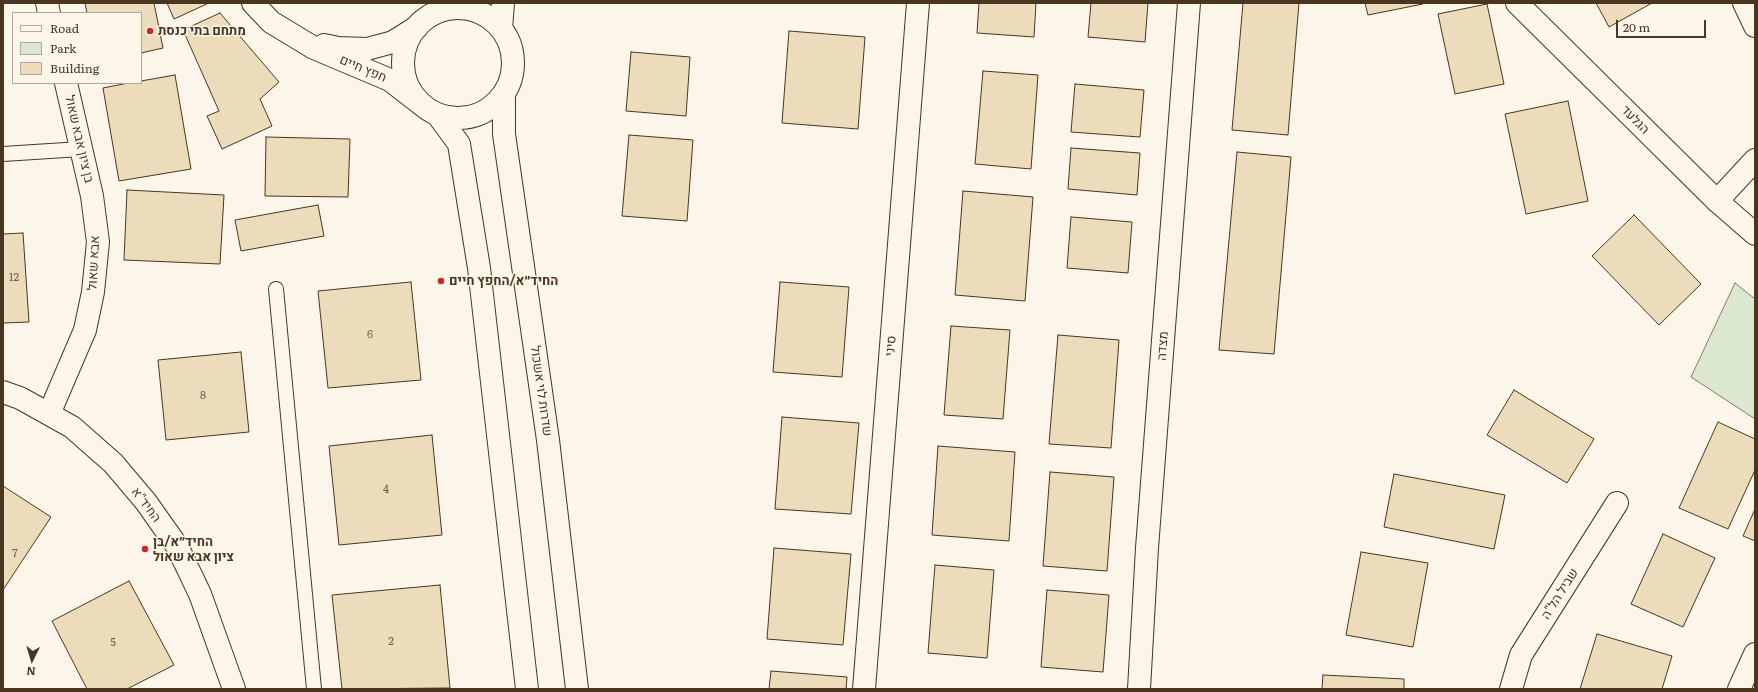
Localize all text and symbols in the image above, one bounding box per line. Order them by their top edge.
legend [12,12,142,84]
scale bar [1618,12,1708,38]
text: 20 m [1623,18,1650,36]
text: Road [50,19,79,37]
place label: מתחם בתי כנסת [158,23,246,39]
marker: מתחם בתי כנסת [145,26,155,36]
text: Park [50,39,76,57]
street label: חפץ חיים [337,52,389,86]
text: Building [50,59,99,77]
street label: בן ציון אבא שאול [61,94,97,184]
street label: הגלעד [1618,103,1652,137]
street label: אבא שאול [85,235,103,291]
house number: 12 [9,271,19,285]
place label: החיד״א/החפץ חיים [449,273,558,289]
marker: החיד״א/החפץ חיים [436,276,446,286]
house number: 6 [367,328,373,342]
street label: מצדה [1154,331,1172,361]
street label: סיני [882,335,900,357]
street label: שדרות לוי אשכול [527,345,555,437]
house number: 8 [200,389,206,403]
house number: 4 [383,483,389,497]
street label: החיד"א [128,484,164,526]
place label: החיד״א/בן ציון אבא שאול [153,534,234,565]
marker: החיד״א/בן ציון אבא שאול [140,544,150,554]
house number: 7 [12,547,18,561]
street label: שביל הל"ה [1538,566,1582,622]
house number: 2 [388,635,394,649]
house number: 5 [110,636,116,650]
north arrow [12,640,52,680]
text: N [26,664,36,680]

